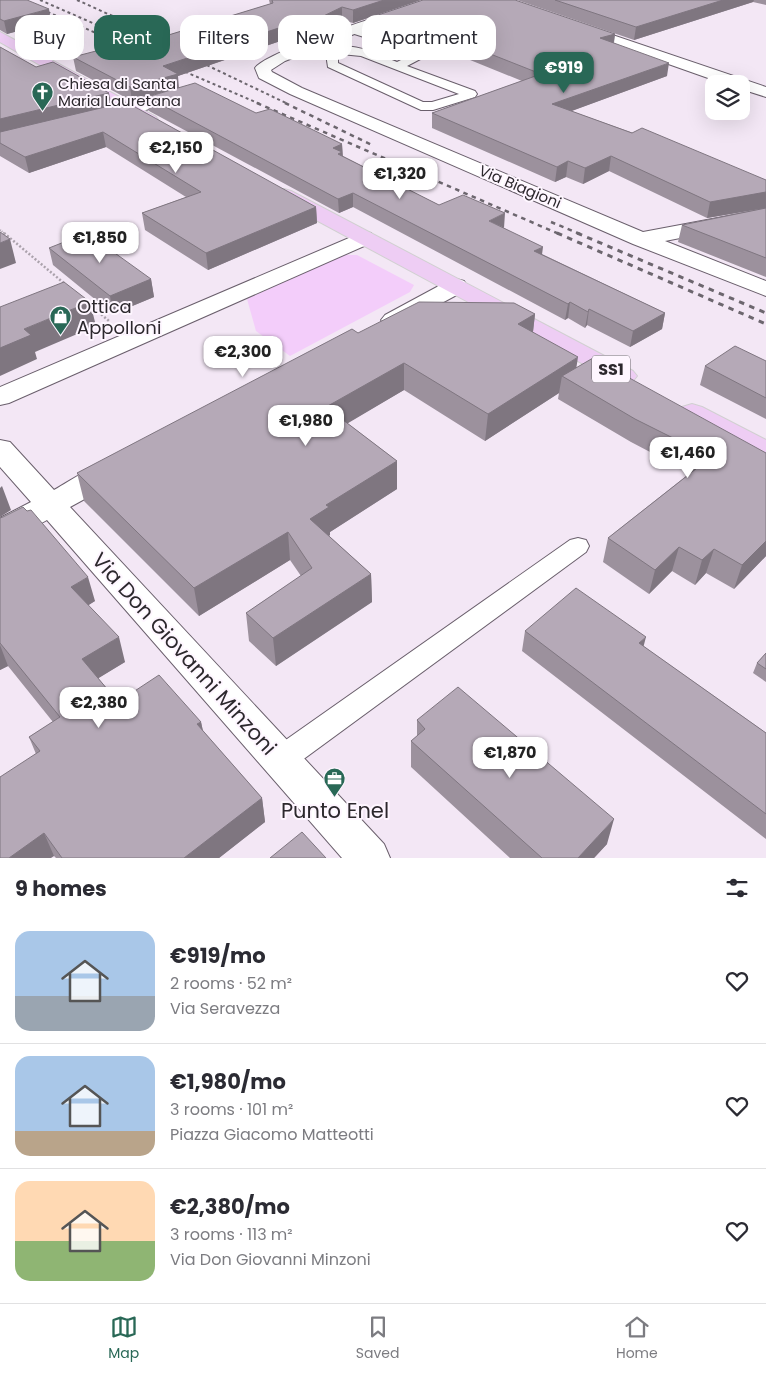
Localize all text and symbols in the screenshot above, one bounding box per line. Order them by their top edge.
chip: Buy [15,15,84,60]
chip: Rent [94,15,170,60]
chip: Filters [180,15,268,60]
chip: New [278,15,352,60]
chip: Apartment [362,15,496,60]
pin: €919 [534,52,594,94]
text: €919 [545,56,583,79]
place label: Chiesa di Santa Maria Lauretana [58,73,181,111]
map controls [705,75,750,120]
button: layers [705,75,750,120]
church icon: Chiesa di Santa Maria Lauretana [30,81,54,112]
pin: €2,150 [135,132,217,174]
text: €2,150 [149,136,203,159]
pin: €1,320 [359,158,441,200]
street label: Via Biagioni [476,160,565,213]
text: €1,320 [374,162,426,185]
pin: €1,850 [59,222,141,264]
text: €1,850 [73,226,127,249]
place label: Ottica Appolloni [77,294,161,340]
shop icon: Ottica Appolloni [49,305,73,336]
pin: €2,300 [202,336,284,378]
text: €2,300 [214,340,272,363]
road number: SS1 [592,356,630,382]
pin: €1,980 [265,404,347,447]
text: €1,980 [279,409,333,432]
pin: €1,460 [647,436,729,479]
text: €1,460 [661,441,715,464]
street label: Via Don Giovanni Minzoni [85,546,283,761]
pin: €2,380 [58,686,140,729]
text: €2,380 [71,691,127,714]
pin: €1,870 [469,736,551,779]
text: €1,870 [484,741,536,764]
office icon: Punto Enel [323,767,347,798]
place label: Punto Enel [281,796,389,825]
text: 9 homes [15,874,107,903]
icon: filters [723,874,751,902]
text: €919/mo [170,941,266,970]
icon: home [55,951,115,1011]
icon: heart [723,967,751,995]
text: 2 rooms · 52 m² [170,972,292,995]
text: Via Seravezza [170,997,280,1020]
text: €1,980/mo [170,1067,286,1096]
icon: home [55,1076,115,1136]
icon: heart [723,1092,751,1120]
text: 3 rooms · 101 m² [170,1098,293,1121]
text: Piazza Giacomo Matteotti [170,1123,374,1146]
text: €2,380/mo [170,1192,290,1221]
icon: home [55,1201,115,1261]
icon: heart [723,1217,751,1245]
text: 3 rooms · 113 m² [170,1223,293,1246]
text: Via Don Giovanni Minzoni [170,1248,371,1271]
tab: Map [108,1313,139,1364]
tab: Saved [356,1313,399,1364]
tab: Home [616,1313,658,1364]

